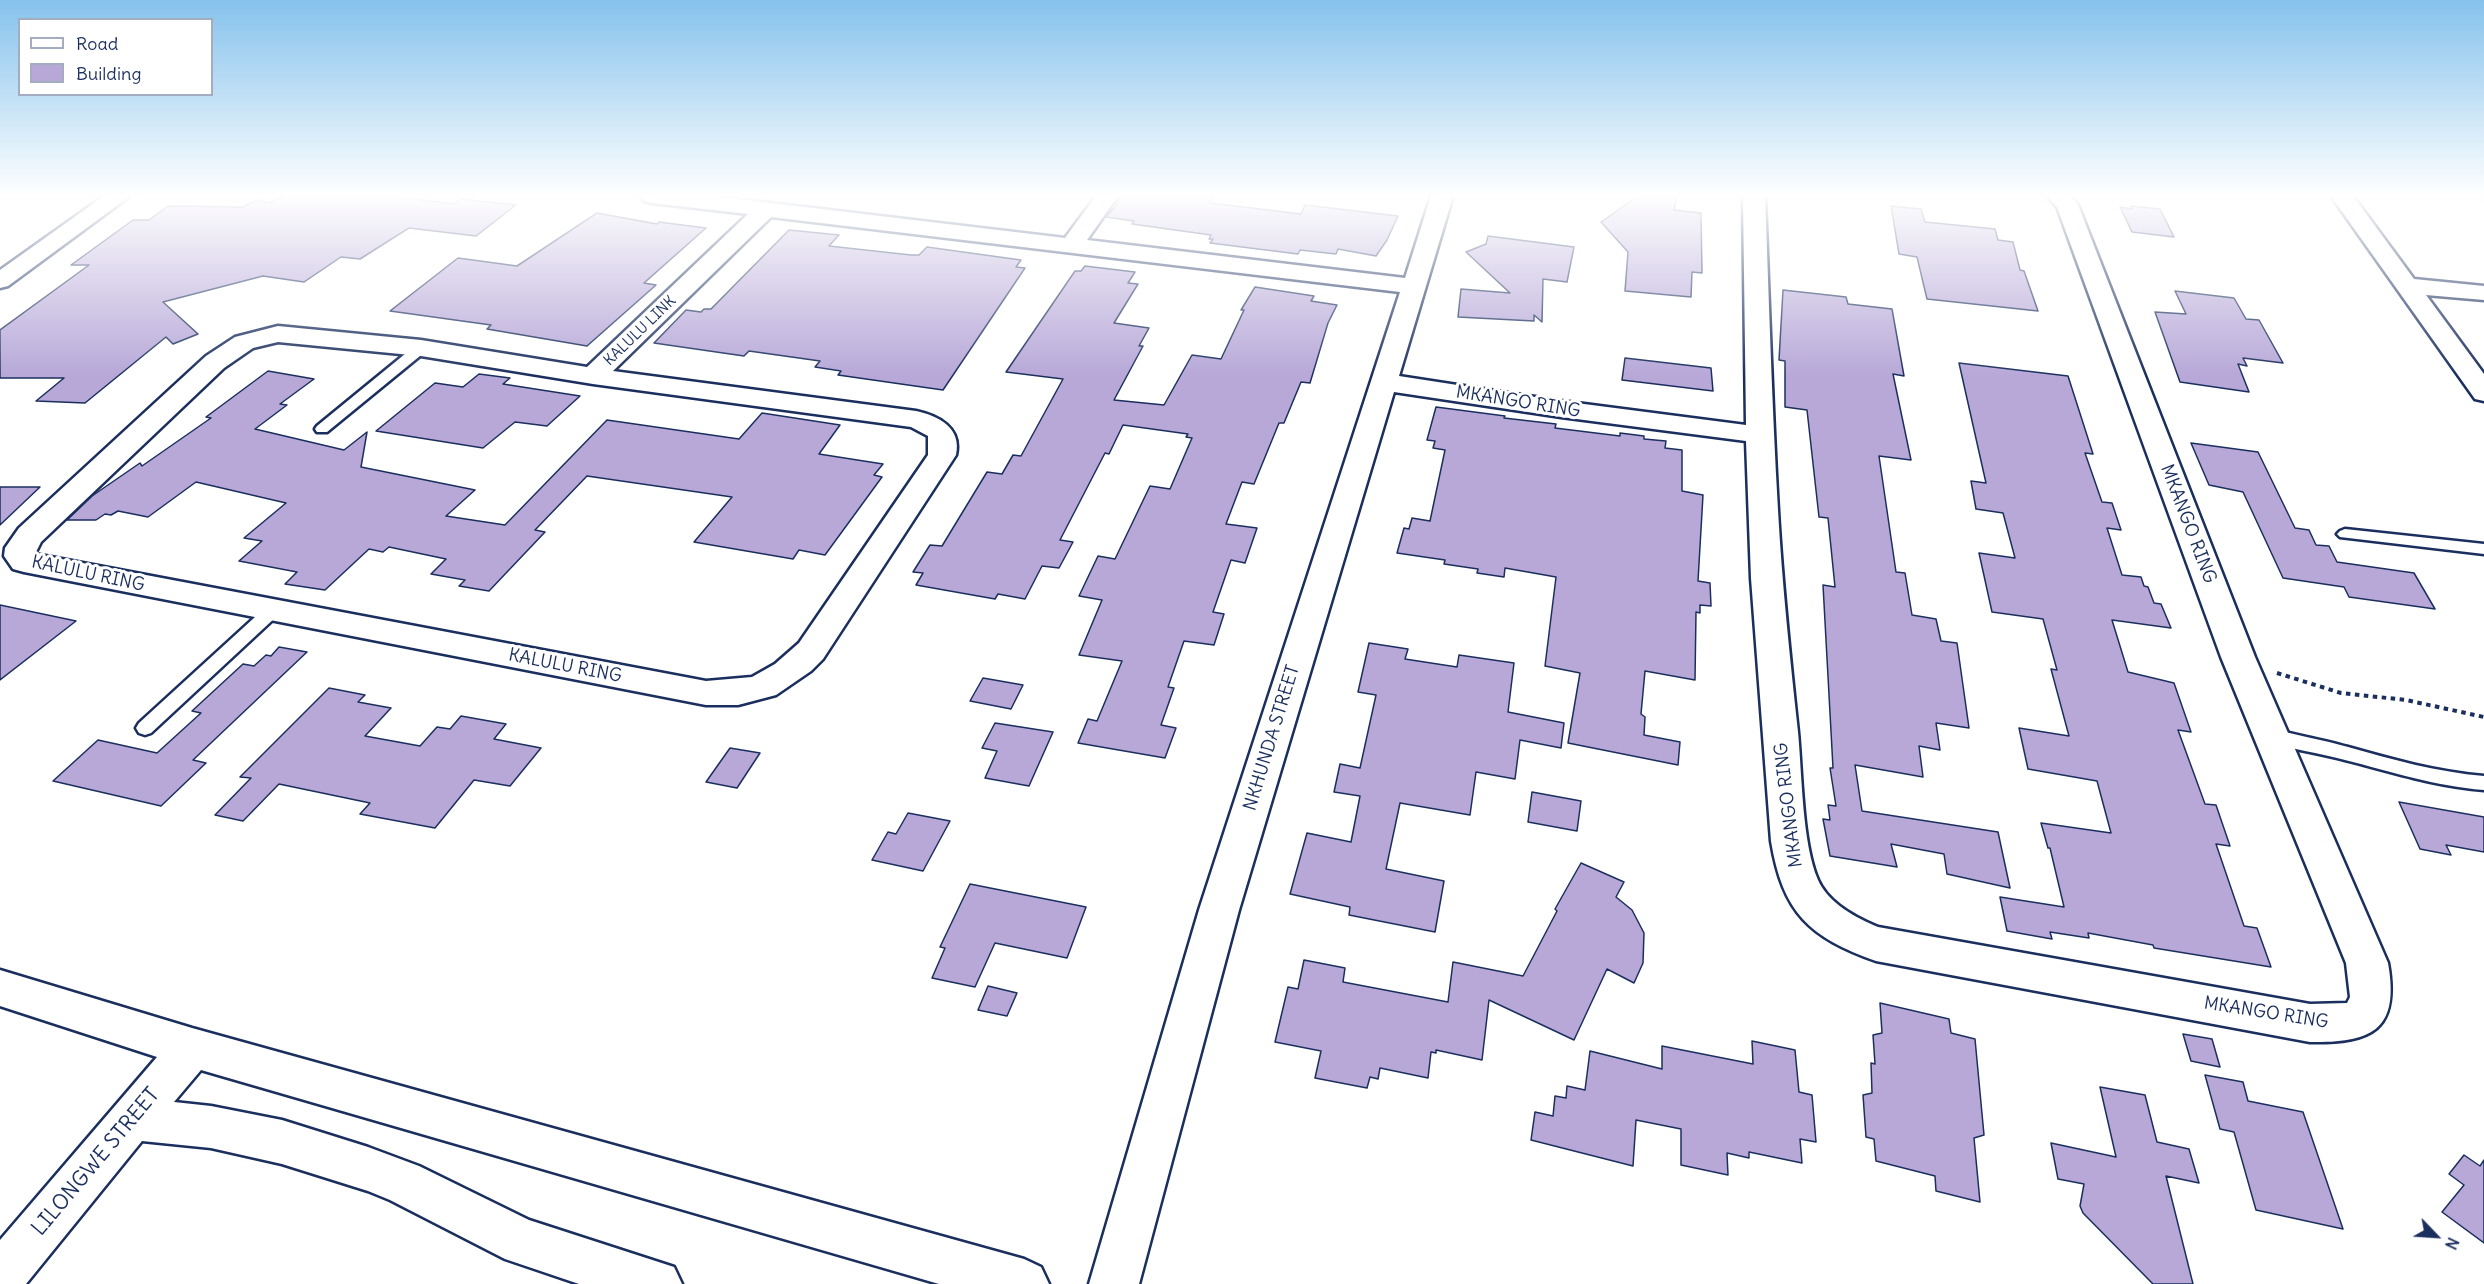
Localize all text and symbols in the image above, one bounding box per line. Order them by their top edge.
legend [18,18,213,96]
text: Road [76,32,118,55]
text: Building [76,62,141,85]
street label: KALULU LINK [600,292,680,370]
street label: MKANGO RING [1454,382,1582,422]
street label: MKANGO RING [2155,461,2221,587]
street label: KALULU RING [30,551,146,597]
street label: KALULU RING [507,644,623,688]
street label: NKHUNDA STREET [1240,663,1304,813]
street label: MKANGO RING [1771,741,1807,869]
street label: MKANGO RING [2202,993,2330,1033]
street label: LILONGWE STREET [27,1083,165,1241]
north arrow [2406,1206,2466,1266]
text: N [2441,1234,2464,1253]

